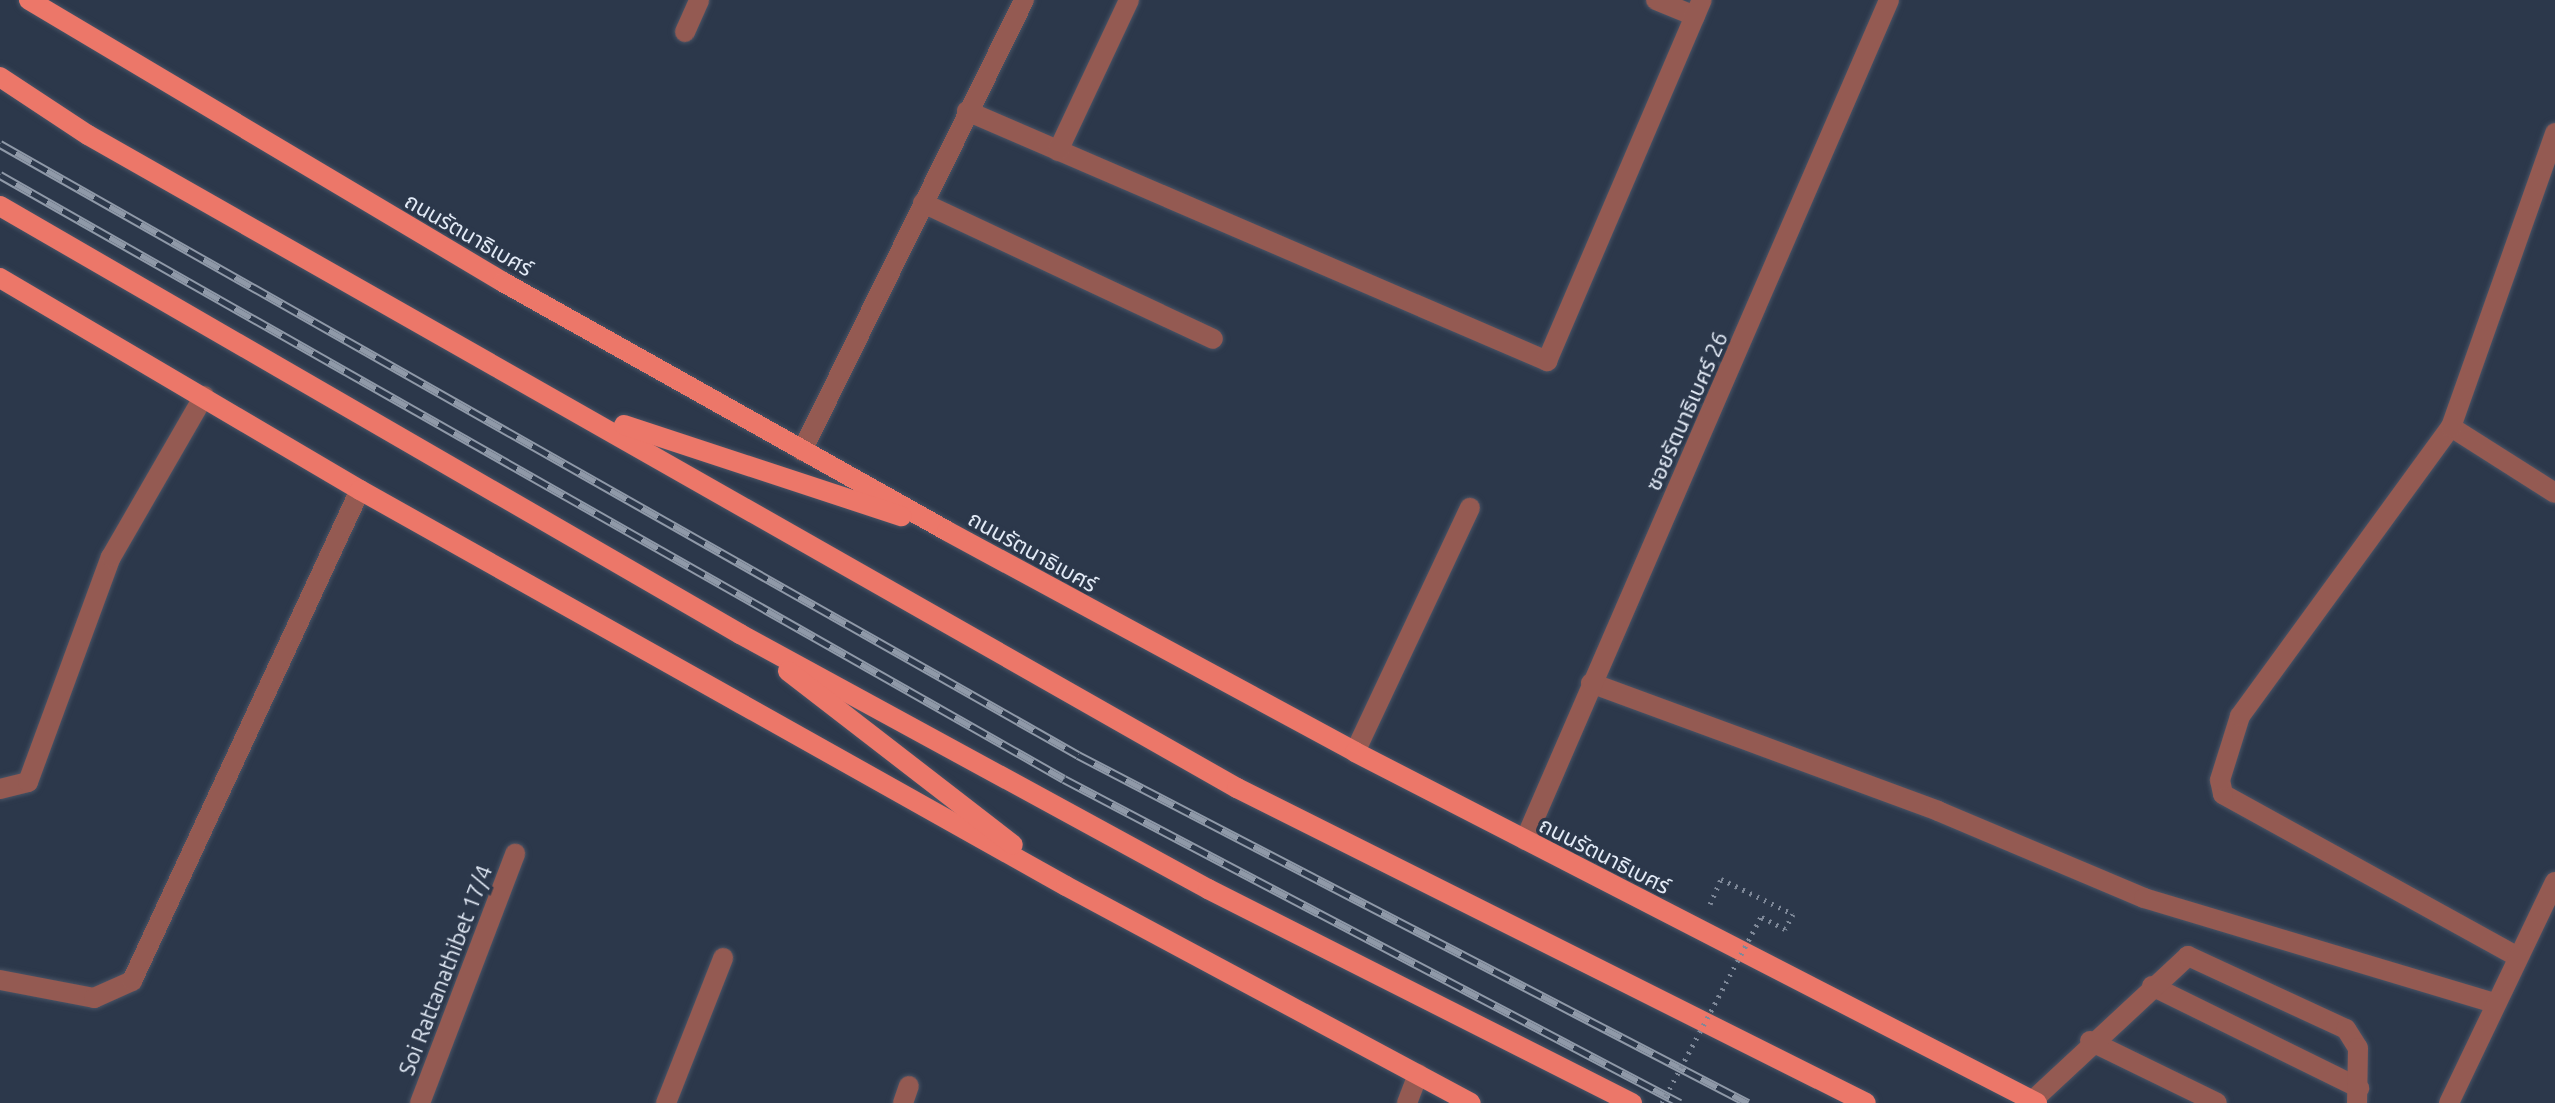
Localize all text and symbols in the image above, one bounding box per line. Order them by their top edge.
street label: ถนนรัตนาธิเบศร์ [400,187,538,281]
street label: ซอยรัตนาธิเบศร์ 26 [1639,328,1733,494]
street label: ถนนรัตนาธิเบศร์ [964,505,1102,597]
street label: ถนนรัตนาธิเบศร์ [1535,811,1675,899]
street label: Soi Rattanathibet 17/4 [393,861,497,1079]

